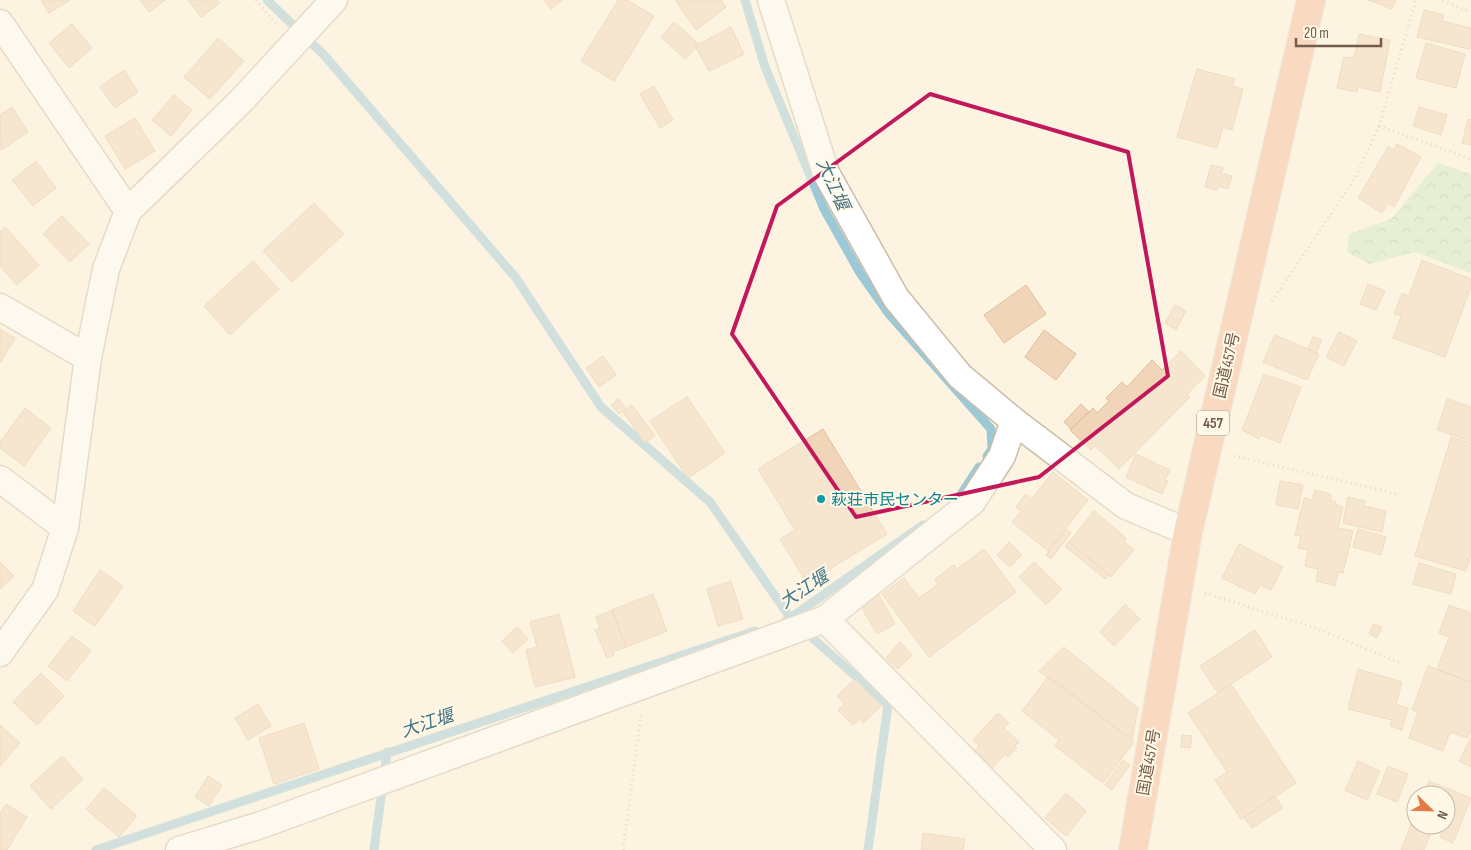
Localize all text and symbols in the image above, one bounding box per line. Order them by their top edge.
scale bar [1296,15,1381,47]
text: 20 m [1304,24,1329,43]
water label: 大江堰 [812,155,854,216]
street label: 国道457号 [1211,330,1244,400]
road number: 457 [1197,410,1229,436]
place label: 萩荘市民センター [831,491,959,510]
marker: 萩荘市民センター [815,493,827,505]
water label: 大江堰 [776,564,835,613]
water label: 大江堰 [398,704,459,742]
street label: 国道457号 [1134,727,1165,797]
north arrow [1406,785,1456,835]
text: N [1433,808,1452,822]

